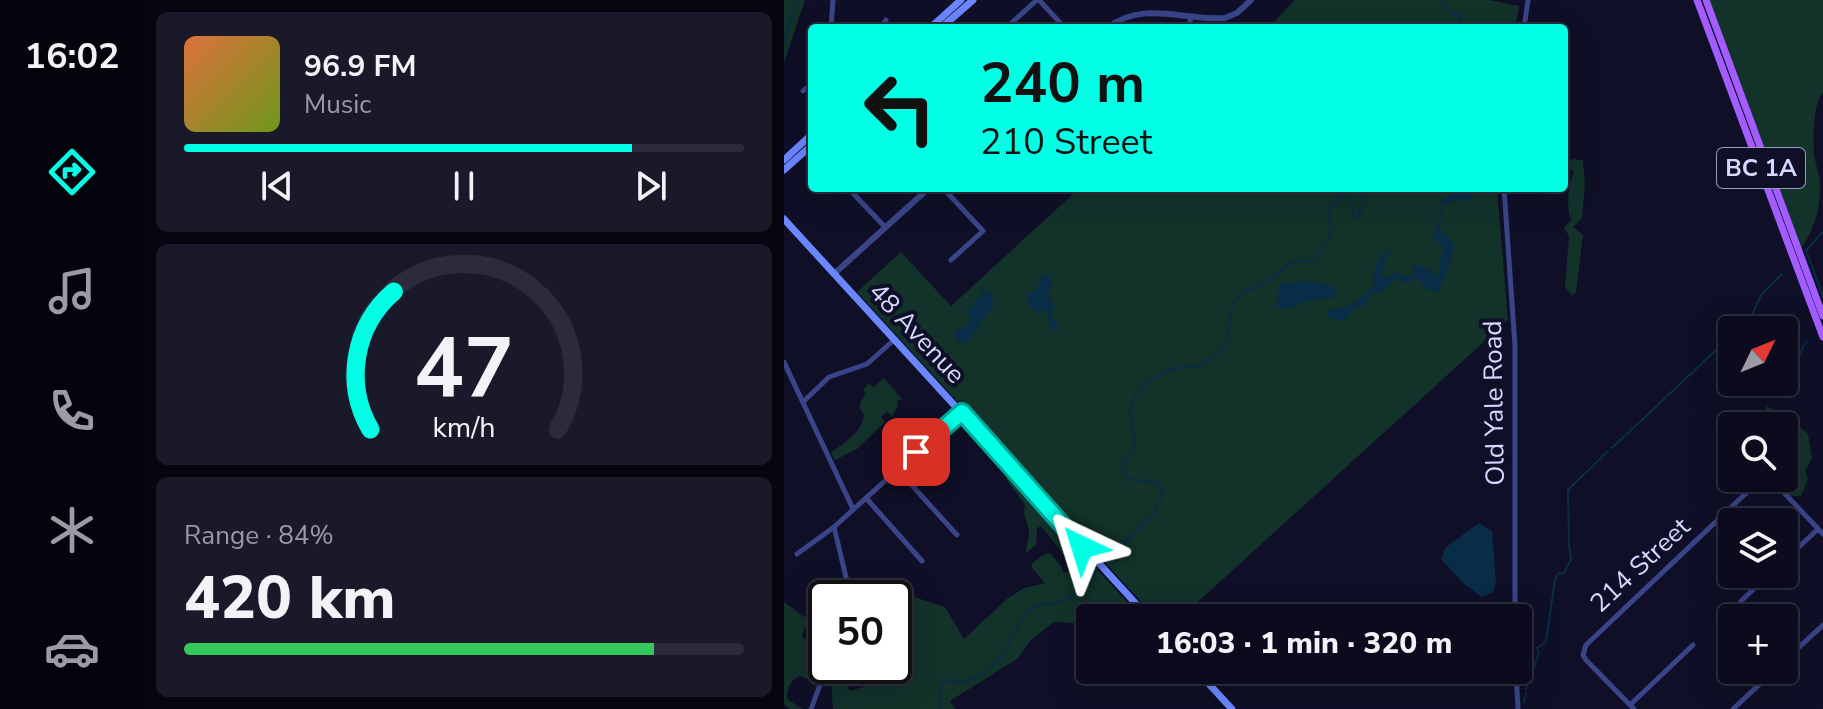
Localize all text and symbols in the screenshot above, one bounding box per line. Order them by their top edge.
text: 16:02 [24,32,120,81]
text: 240 m [980,45,1145,122]
text: 96.9 FM [304,46,416,87]
icon: left [848,56,952,160]
text: Music [304,87,371,122]
text: 210 Street [980,118,1152,167]
icon: directions [44,144,100,200]
road number: BC 1A [1717,148,1805,188]
icon: previous [255,164,299,208]
icon: pause [442,164,486,208]
icon: next [629,164,673,208]
icon: music [44,263,100,319]
street label: 48 Avenue [861,275,973,391]
text: 47 [414,312,514,425]
north arrow [1718,316,1798,396]
map controls [1718,316,1798,684]
street label: Old Yale Road [1475,320,1513,486]
icon: phone [44,383,100,439]
text: km/h [433,409,495,448]
button: search [1718,412,1798,492]
pin [882,418,950,486]
icon: arrive [894,430,938,474]
icon: climate [44,502,100,558]
position arrow [1040,505,1124,589]
button: layers [1718,508,1798,588]
street label: 214 Street [1583,509,1698,620]
text: Range · 84% [184,518,334,553]
text: 420 km [184,557,396,639]
speed limit sign: 50 [808,580,912,684]
button: + [1718,604,1798,684]
icon: car [44,621,100,677]
text: 16:03 · 1 min · 320 m [1156,623,1452,664]

